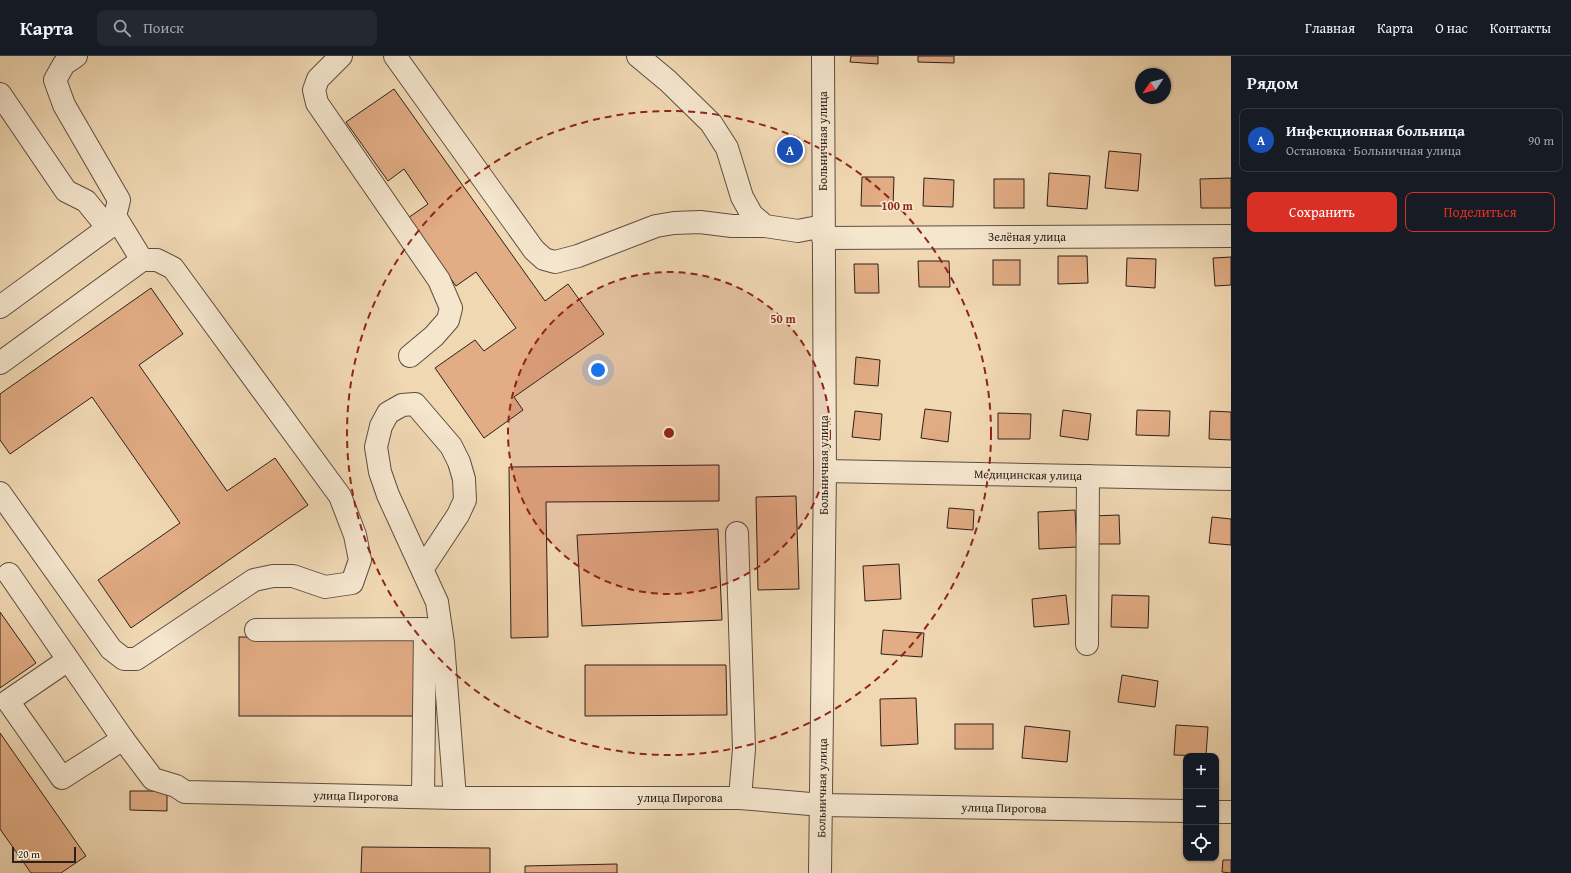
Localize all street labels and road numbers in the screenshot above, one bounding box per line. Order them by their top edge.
street label: Больничная улица [814,91,831,191]
street label: Зелёная улица [988,228,1066,245]
street label: Больничная улица [815,415,832,515]
street label: Медицинская улица [974,465,1082,484]
street label: Больничная улица [812,738,831,838]
street label: улица Пирогова [312,786,399,805]
street label: улица Пирогова [636,789,723,806]
street label: улица Пирогова [960,798,1047,817]

